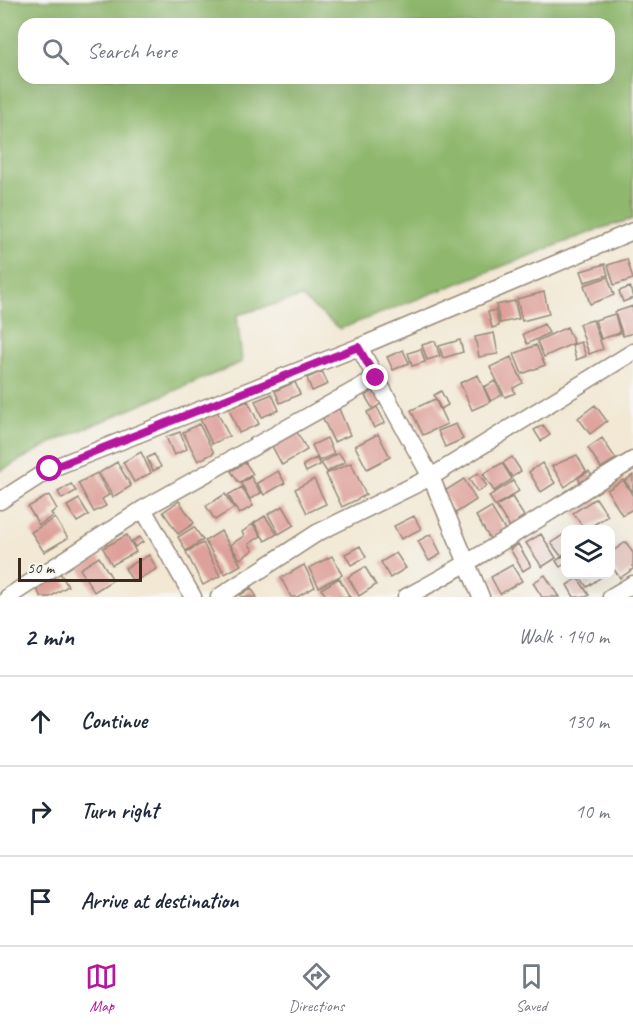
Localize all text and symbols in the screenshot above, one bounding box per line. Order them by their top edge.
search box [18,18,615,84]
icon: search [39,35,72,68]
text: Search here [87,37,177,65]
route end [362,364,388,390]
route start [36,455,62,481]
map controls [561,525,615,579]
button: layers [561,525,615,579]
scale bar [18,555,142,582]
text: 50 m [27,558,54,578]
text: 2 min [24,620,74,653]
text: Walk · 140 m [519,624,609,649]
icon: ahead [24,705,57,738]
text: Continue [81,707,147,735]
text: 130 m [566,709,609,734]
icon: right [24,795,57,828]
text: Turn right [81,797,158,825]
text: 10 m [575,799,609,824]
icon: arrive [24,885,57,918]
text: Arrive at destination [81,887,238,915]
tab: Map [85,960,118,1016]
tab: Directions [289,960,344,1016]
tab: Saved [515,960,548,1016]

